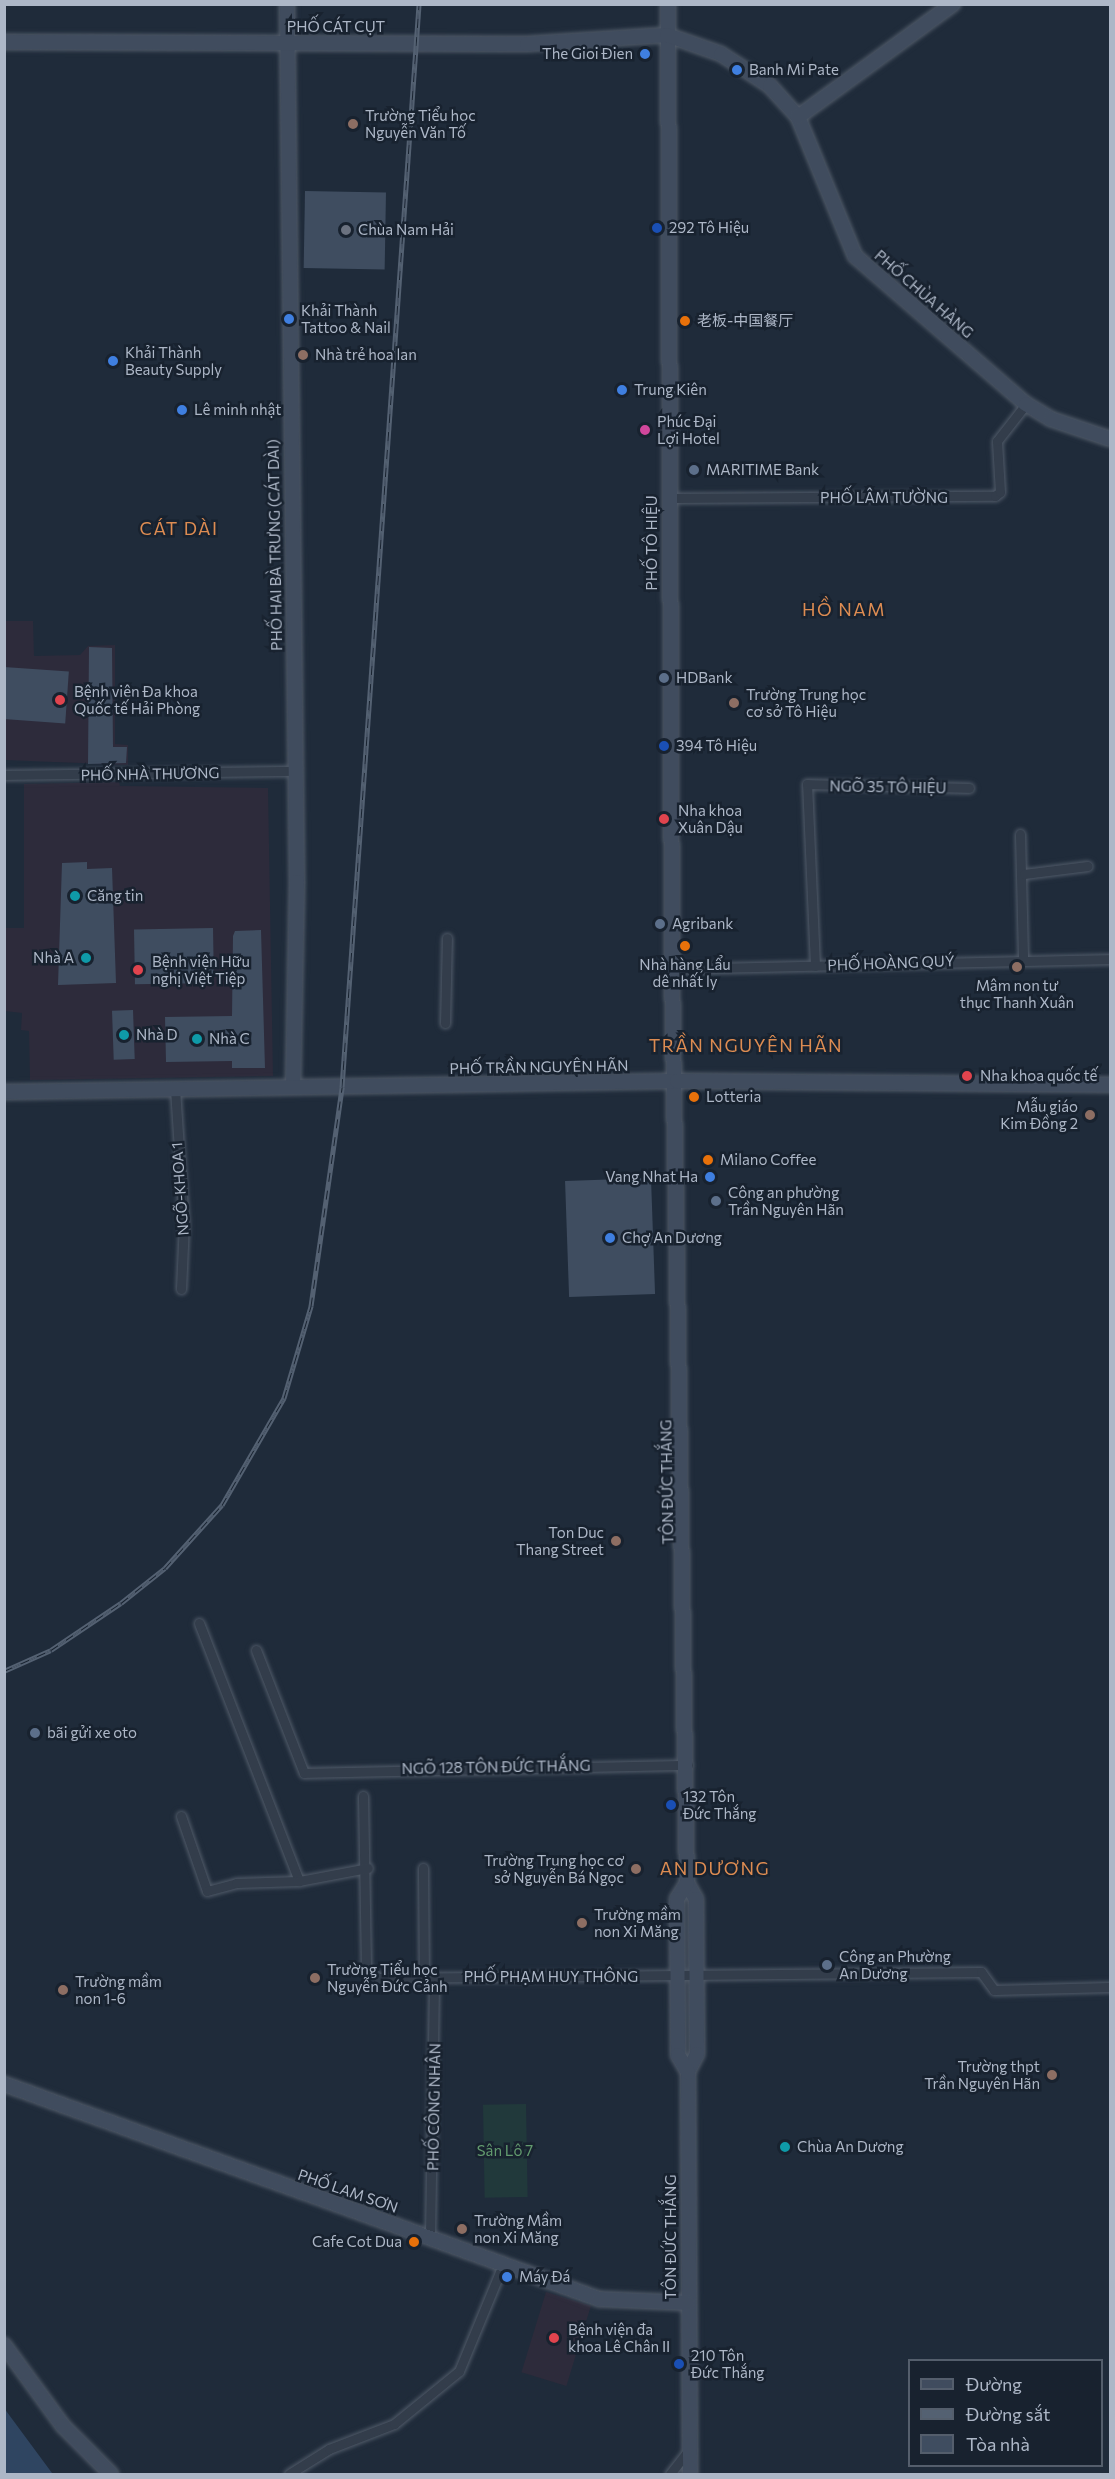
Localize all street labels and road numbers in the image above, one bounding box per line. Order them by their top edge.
street label: PHỐ CÁT CỤT [287,18,385,36]
street label: PHỐ CHÙA HÀNG [871,246,977,342]
street label: PHỐ HAI BÀ TRƯNG (CÁT DÀI) [264,439,286,651]
street label: PHỐ LÂM TƯỜNG [820,489,948,507]
street label: PHỐ TÔ HIỆU [643,495,661,591]
street label: PHỐ NHÀ THƯƠNG [80,764,220,784]
street label: NGÕ 35 TÔ HIỆU [829,777,947,797]
street label: PHỐ HOÀNG QUÝ [827,952,955,974]
street label: PHỐ TRẦN NGUYÊN HÃN [449,1056,629,1078]
street label: NGÕ-KHOA 1 [168,1142,192,1236]
street label: TÔN ĐỨC THẮNG [657,1419,677,1545]
street label: NGÕ 128 TÔN ĐỨC THẮNG [401,1756,591,1778]
street label: PHỐ PHẠM HUY THÔNG [464,1968,638,1986]
street label: PHỐ CÔNG NHÂN [424,2043,444,2171]
street label: PHỐ LAM SƠN [296,2165,400,2217]
street label: TÔN ĐỨC THẮNG [662,2175,680,2299]

